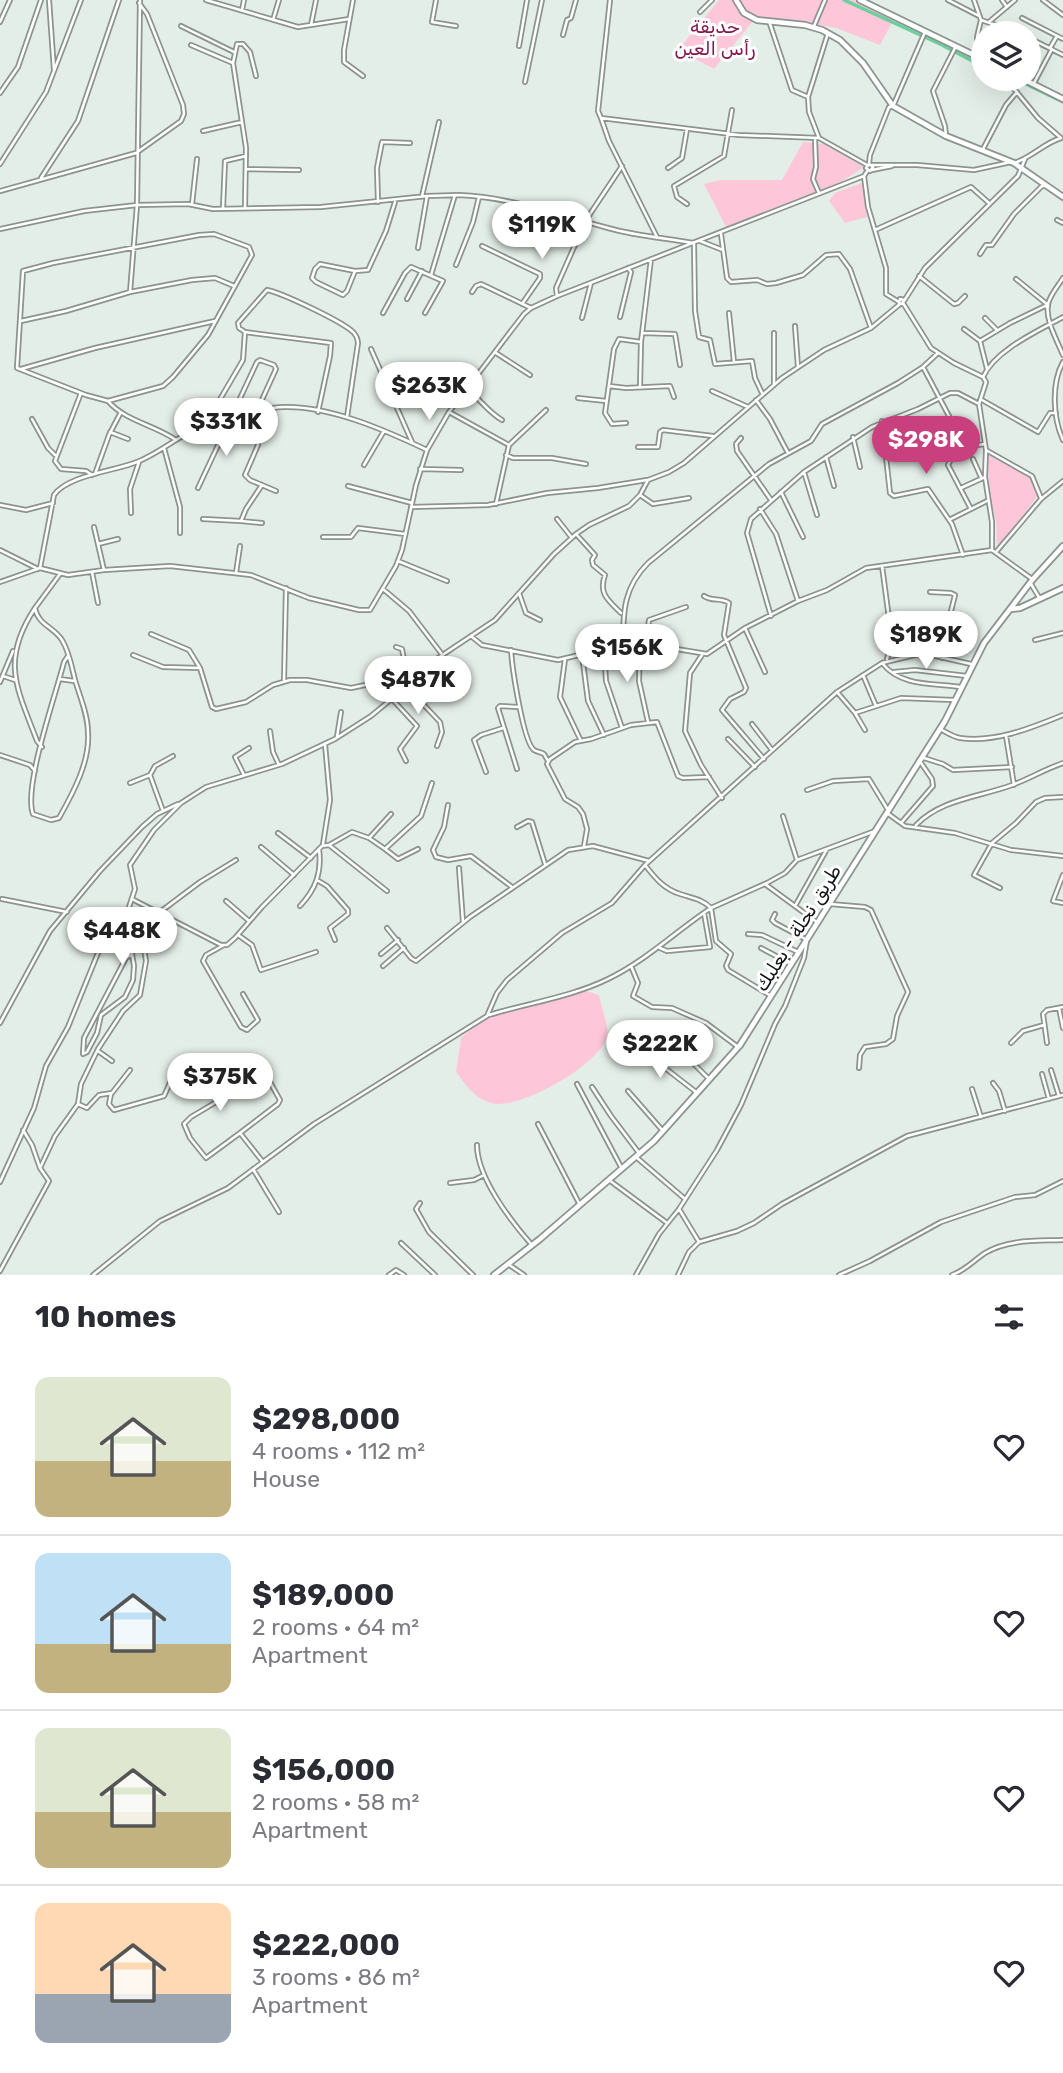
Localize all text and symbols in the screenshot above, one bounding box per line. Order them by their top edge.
park label: حديقة رأس العين [674,15,756,60]
map controls [971,21,1041,91]
button: layers [971,21,1041,91]
pin: $119K [493,202,591,261]
text: $119K [508,210,576,238]
pin: $263K [380,362,478,422]
text: $263K [391,371,467,399]
pin: $331K [177,398,275,458]
text: $331K [190,407,262,435]
pin: $298K [877,416,975,476]
text: $298K [888,425,964,453]
pin: $189K [877,612,975,671]
text: $189K [890,620,962,648]
pin: $156K [578,624,676,684]
text: $156K [591,633,663,661]
pin: $487K [369,656,467,716]
text: $487K [380,665,456,693]
street label: طريق نحلة - بعلبك [750,860,846,996]
pin: $448K [73,908,171,967]
text: $448K [83,916,161,944]
pin: $222K [611,1020,709,1080]
text: $222K [622,1029,698,1057]
pin: $375K [171,1054,269,1113]
text: $375K [183,1062,257,1090]
icon: filters [990,1298,1028,1336]
text: 10 homes [35,1299,176,1335]
text: $298,000 [252,1401,400,1437]
icon: home [91,1405,175,1489]
icon: heart [990,1428,1028,1466]
text: 4 rooms · 112 m² [252,1437,425,1465]
text: House [252,1465,320,1493]
text: $189,000 [252,1577,394,1613]
icon: home [91,1581,175,1665]
icon: heart [990,1604,1028,1642]
text: 2 rooms · 64 m² [252,1613,419,1641]
text: Apartment [252,1641,368,1669]
text: $156,000 [252,1752,395,1788]
icon: home [91,1756,175,1840]
icon: heart [990,1779,1028,1817]
text: 2 rooms · 58 m² [252,1788,419,1816]
text: Apartment [252,1816,368,1844]
text: $222,000 [252,1927,400,1963]
icon: home [91,1931,175,2015]
icon: heart [990,1954,1028,1992]
text: 3 rooms · 86 m² [252,1963,420,1991]
text: Apartment [252,1991,368,2019]

